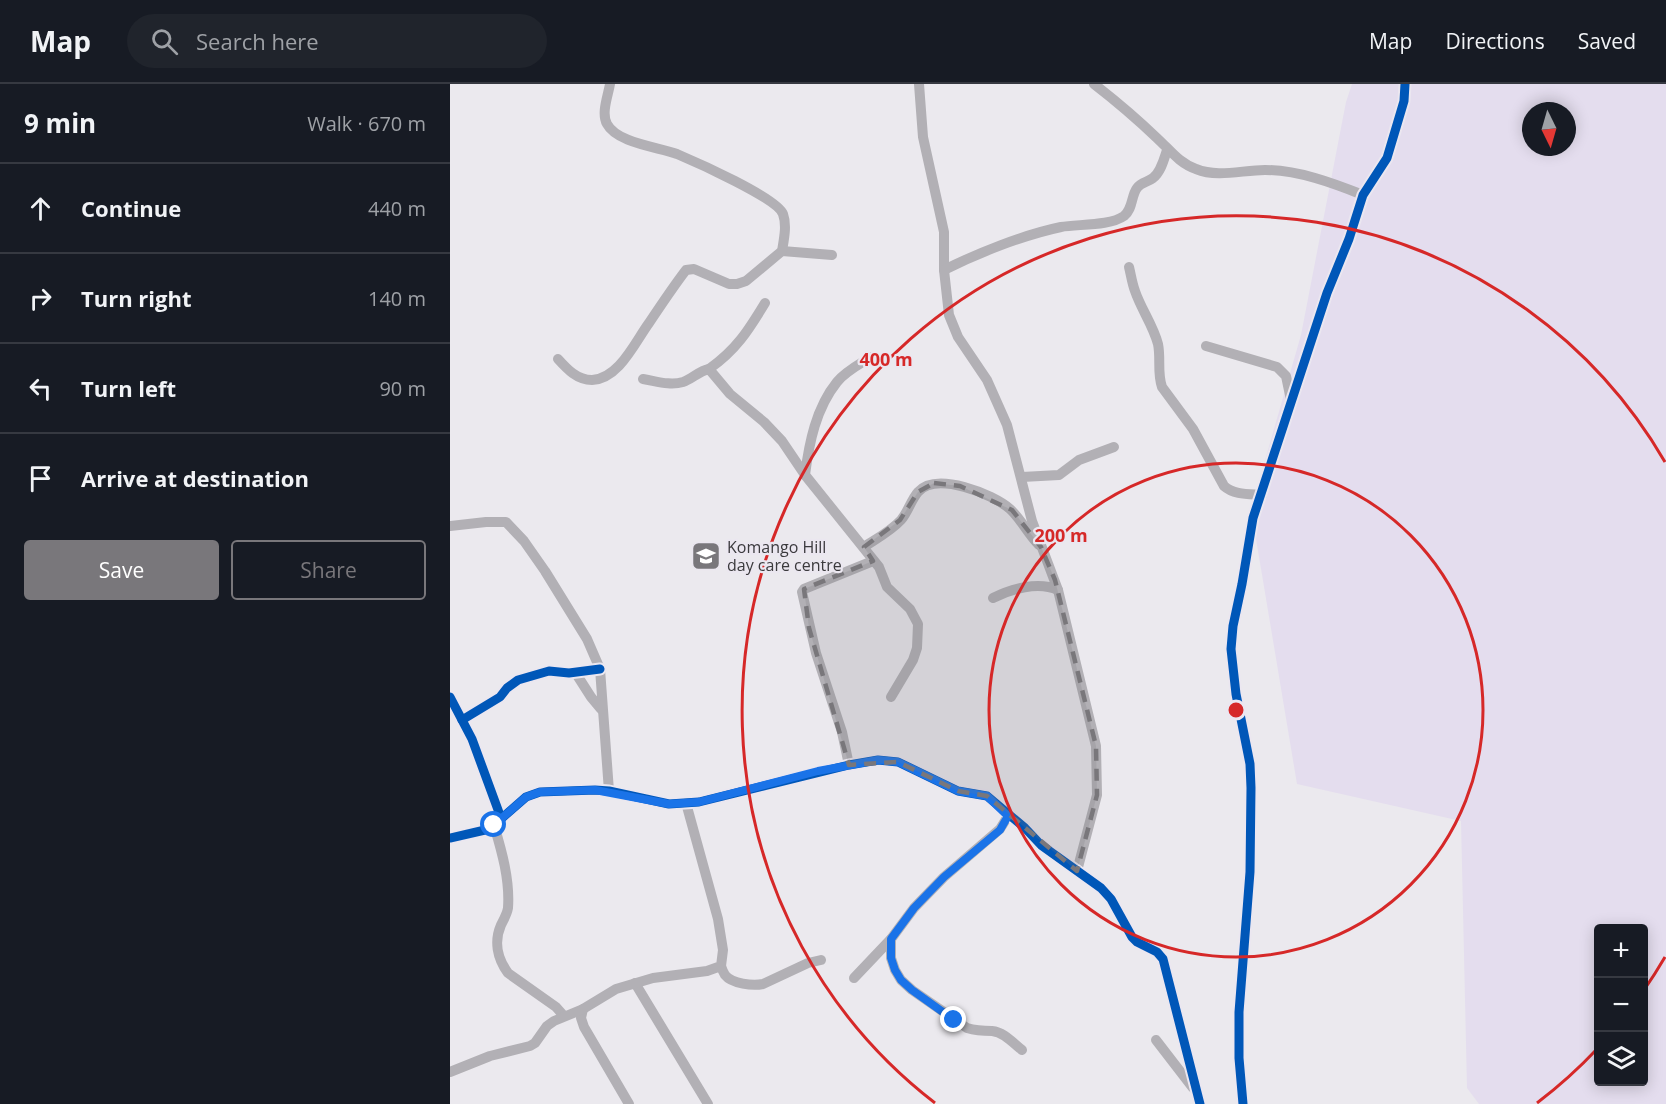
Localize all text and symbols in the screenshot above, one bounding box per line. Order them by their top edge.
search box [127,14,547,68]
text: Map [30,22,91,60]
icon: search [148,25,181,58]
text: Search here [196,26,319,56]
text: Map [1369,27,1412,55]
text: Directions [1445,27,1545,55]
text: Saved [1578,27,1636,55]
north arrow [1522,102,1576,156]
text: 9 min [24,105,96,141]
text: Walk · 670 m [307,110,426,137]
icon: ahead [24,192,57,225]
text: Continue [81,193,181,223]
text: 440 m [368,195,426,222]
icon: right [24,282,57,315]
text: Turn right [81,283,192,313]
text: 140 m [368,285,426,312]
text: 400 m [859,347,913,371]
icon: left [24,372,57,405]
text: Turn left [81,373,176,403]
text: 90 m [379,375,426,402]
icon: arrive [24,462,57,495]
text: Arrive at destination [81,463,309,493]
text: 200 m [1034,523,1088,547]
place label: Komango Hill day care centre [727,536,842,576]
button: Save [24,540,219,600]
button: Share [231,540,426,600]
school or university icon: Komango Hill day care centre [690,540,722,572]
centre of rings [1226,700,1246,720]
route start [480,811,506,837]
map controls [1594,924,1648,1086]
button: + [1594,924,1648,978]
button: − [1594,978,1648,1032]
route end [940,1006,966,1032]
button: layers [1594,1032,1648,1086]

